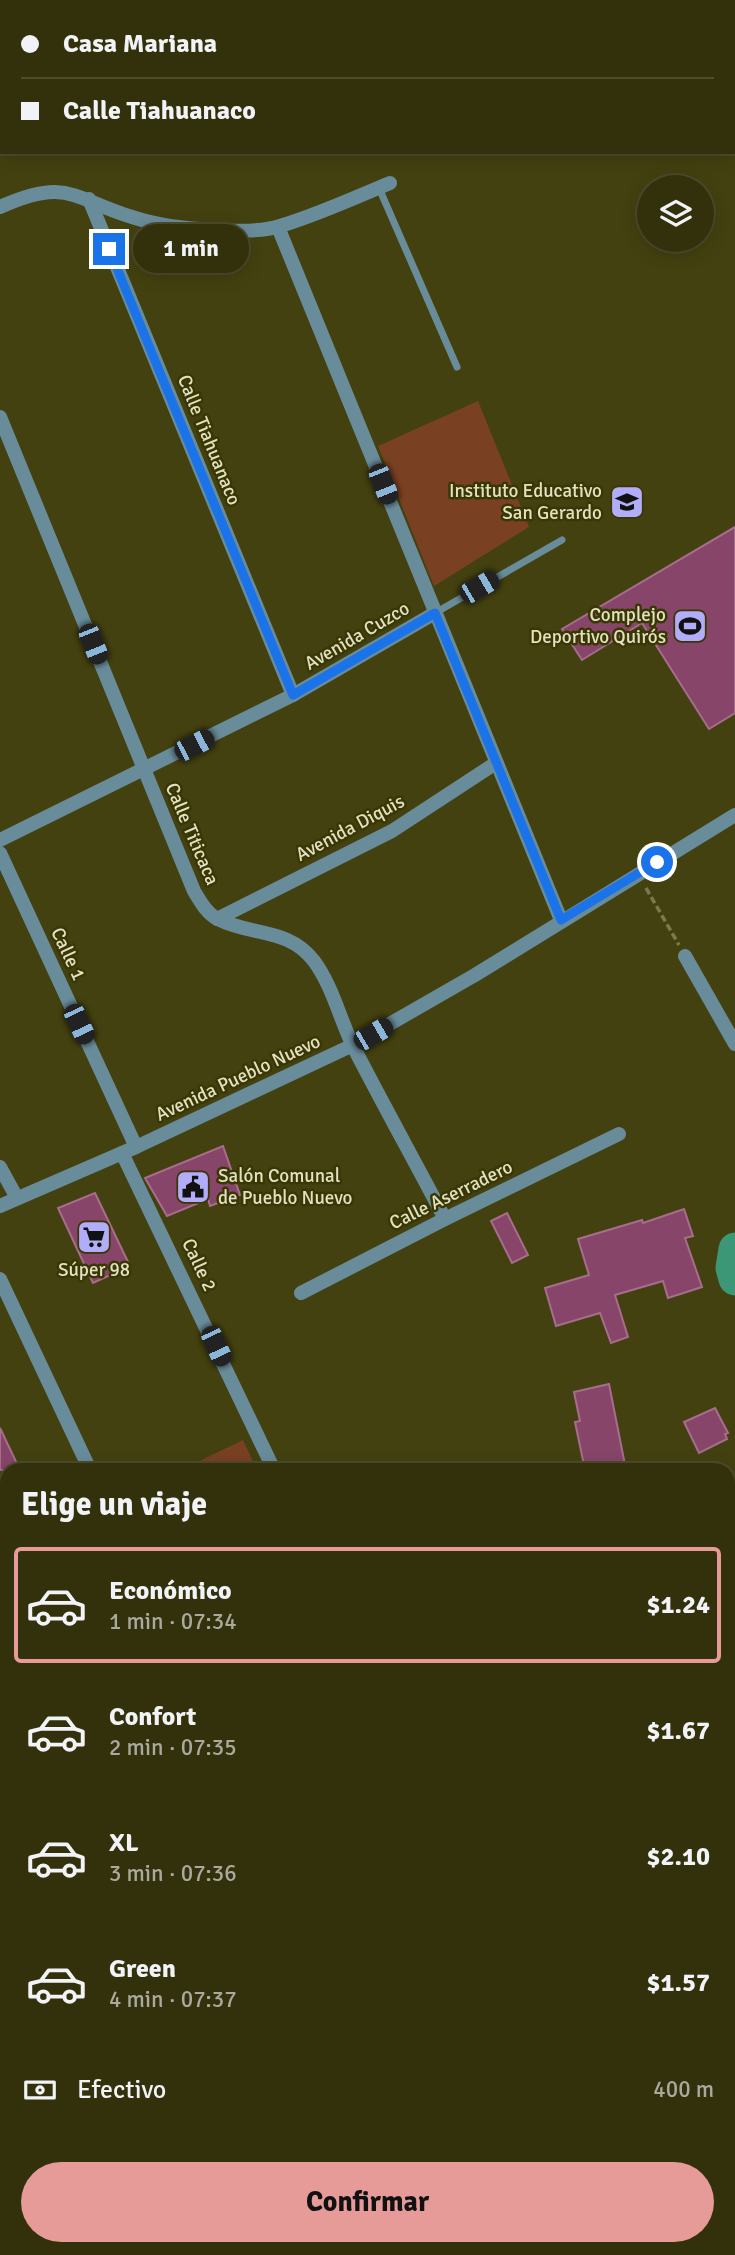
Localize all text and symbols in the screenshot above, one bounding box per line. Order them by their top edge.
text: Casa Mariana [63,28,217,60]
text: Calle Tiahuanaco [63,95,256,127]
map controls [637,175,714,252]
button: layers [637,175,714,252]
callout: 1 min [134,224,249,274]
route end [93,233,125,265]
text: 1 min [163,234,219,263]
street label: Calle Tiahuanaco [172,371,246,509]
car [366,461,401,507]
place label: Instituto Educativo San Gerardo [449,479,602,525]
school or university icon: Instituto Educativo San Gerardo [608,483,646,521]
car [456,567,503,607]
street label: Avenida Cuzco [300,596,414,676]
place label: Complejo Deportivo Quirós [530,603,666,649]
sports icon: Complejo Deportivo Quirós [671,607,709,645]
car [76,621,111,667]
car [171,726,218,764]
street label: Calle Titicaca [160,779,224,889]
street label: Avenida Diquis [291,789,409,867]
route start [641,846,673,878]
street label: Calle 1 [45,924,91,984]
car [61,1001,98,1047]
car [350,1014,397,1054]
street label: Avenida Pueblo Nuevo [152,1029,324,1127]
street label: Calle Aserradero [385,1155,517,1235]
place label: Salón Comunal de Pueblo Nuevo [218,1164,353,1210]
public building icon: Salón Comunal de Pueblo Nuevo [174,1168,212,1206]
supermarket icon: Súper 98 [75,1218,113,1256]
street label: Calle 2 [176,1235,222,1295]
place label: Súper 98 [58,1258,130,1282]
car [198,1323,235,1369]
text: Elige un viaje [21,1485,207,1524]
icon: car [25,1574,88,1637]
text: Económico [109,1575,232,1607]
text: $1.24 [646,1589,710,1621]
text: 1 min · 07:34 [109,1607,237,1636]
icon: car [25,1700,88,1763]
text: Confort [109,1701,196,1733]
text: $1.67 [646,1715,710,1747]
text: 2 min · 07:35 [109,1733,237,1762]
icon: car [25,1826,88,1889]
text: XL [109,1827,139,1859]
text: $2.10 [646,1841,710,1873]
text: 3 min · 07:36 [109,1859,237,1888]
icon: car [25,1952,88,2015]
text: Green [109,1953,176,1985]
text: $1.57 [646,1967,710,1999]
text: 4 min · 07:37 [109,1985,237,2014]
icon: cash [21,2071,59,2109]
text: Efectivo [77,2074,166,2106]
text: 400 m [653,2075,714,2104]
button: Confirmar [21,2162,714,2242]

